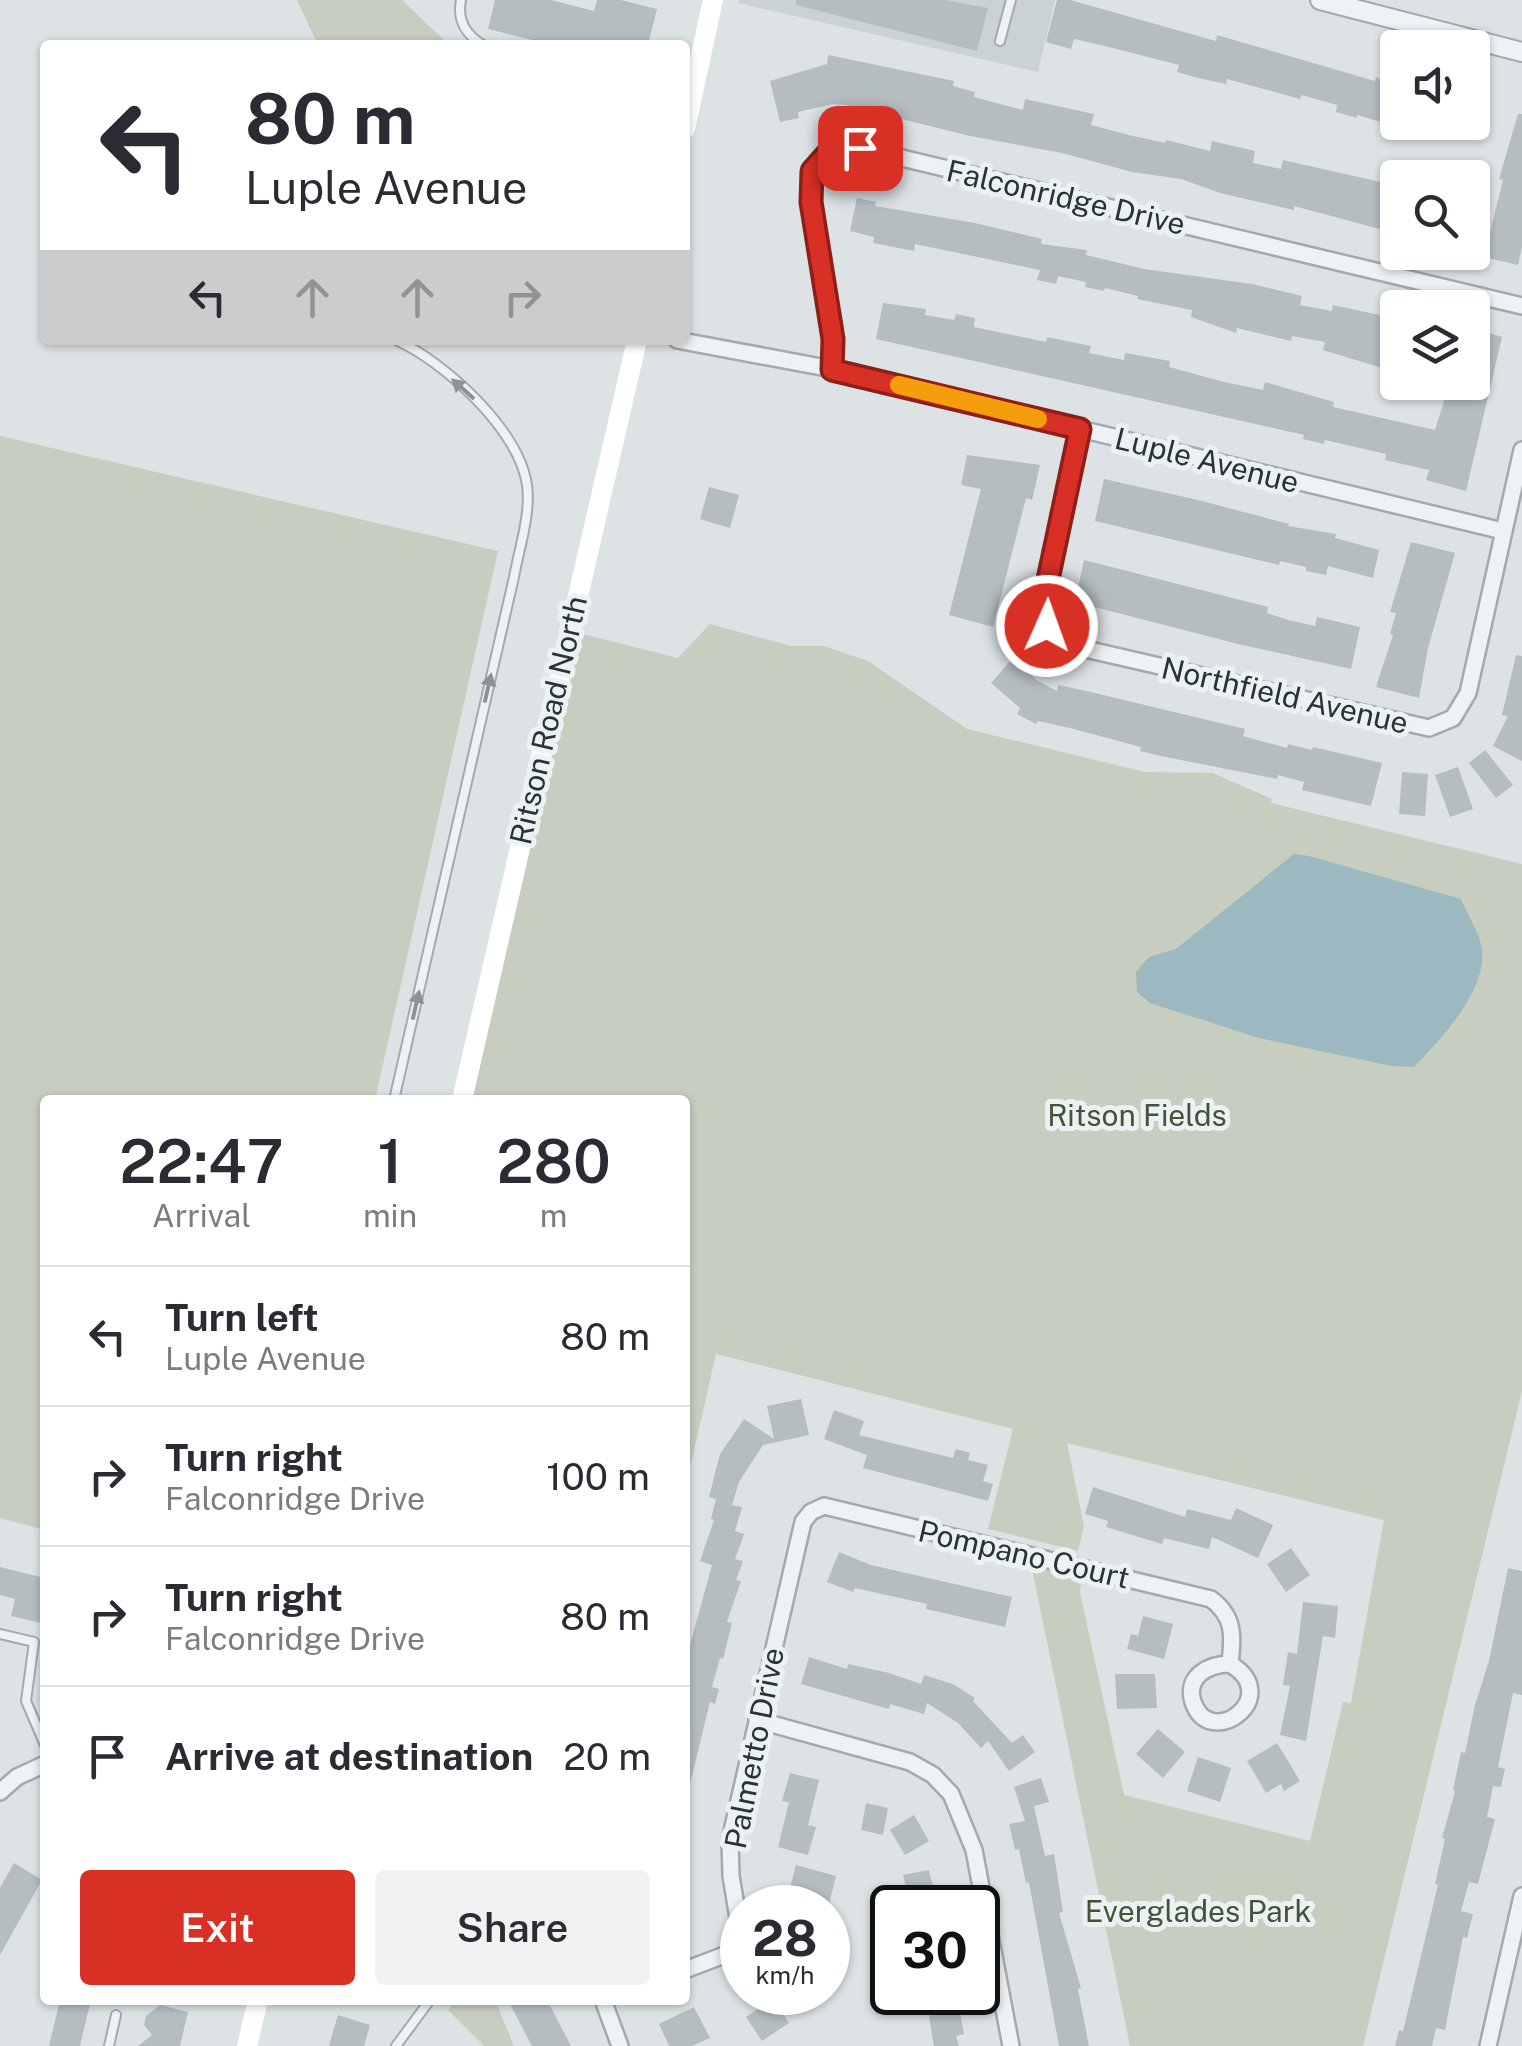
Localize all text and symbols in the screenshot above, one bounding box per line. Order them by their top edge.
map controls [1380,30,1490,400]
button: sound [1380,30,1490,140]
text: 80 m [245,77,415,160]
icon: left [80,80,210,210]
pin [818,106,903,191]
icon: arrive [833,121,888,176]
street label: Falconridge Drive [943,152,1189,242]
button: search [1380,160,1490,270]
text: Luple Avenue [245,161,527,214]
icon: left [180,270,235,325]
icon: ahead [285,270,340,325]
icon: ahead [390,270,445,325]
icon: right [495,270,550,325]
button: layers [1380,290,1490,400]
one-way arrow [451,378,475,401]
street label: Luple Avenue [1111,420,1303,500]
position arrow [995,574,1099,678]
street label: Ritson Road North [502,592,594,848]
street label: Northfield Avenue [1158,649,1412,741]
one-way arrow [481,672,496,703]
one-way arrow [409,989,424,1020]
park label: Ritson Fields [1047,1097,1227,1133]
text: 22:47 [119,1126,284,1197]
text: 1 [377,1126,403,1197]
text: 280 [497,1126,611,1197]
text: Arrival [152,1197,251,1234]
text: min [363,1197,417,1234]
text: m [540,1197,567,1234]
text: Turn left [165,1295,319,1340]
icon: left [80,1309,135,1364]
text: 80 m [560,1314,650,1359]
text: Luple Avenue [165,1340,366,1377]
text: Turn right [165,1435,343,1480]
icon: right [80,1449,135,1504]
text: 100 m [546,1454,650,1499]
text: Falconridge Drive [165,1480,425,1517]
street label: Pompano Court [915,1512,1133,1596]
text: Turn right [165,1575,343,1620]
icon: right [80,1589,135,1644]
text: 80 m [560,1594,650,1639]
text: Falconridge Drive [165,1620,425,1657]
street label: Palmetto Drive [717,1644,791,1852]
icon: arrive [80,1729,135,1784]
text: Arrive at destination [165,1734,533,1779]
text: 20 m [563,1734,651,1779]
button: Exit [80,1870,355,1985]
button: Share [375,1870,650,1985]
speed limit sign: 30 [870,1885,1000,2015]
park label: Everglades Park [1085,1893,1311,1929]
text: 28 [752,1908,818,1967]
text: km/h [756,1960,814,1990]

